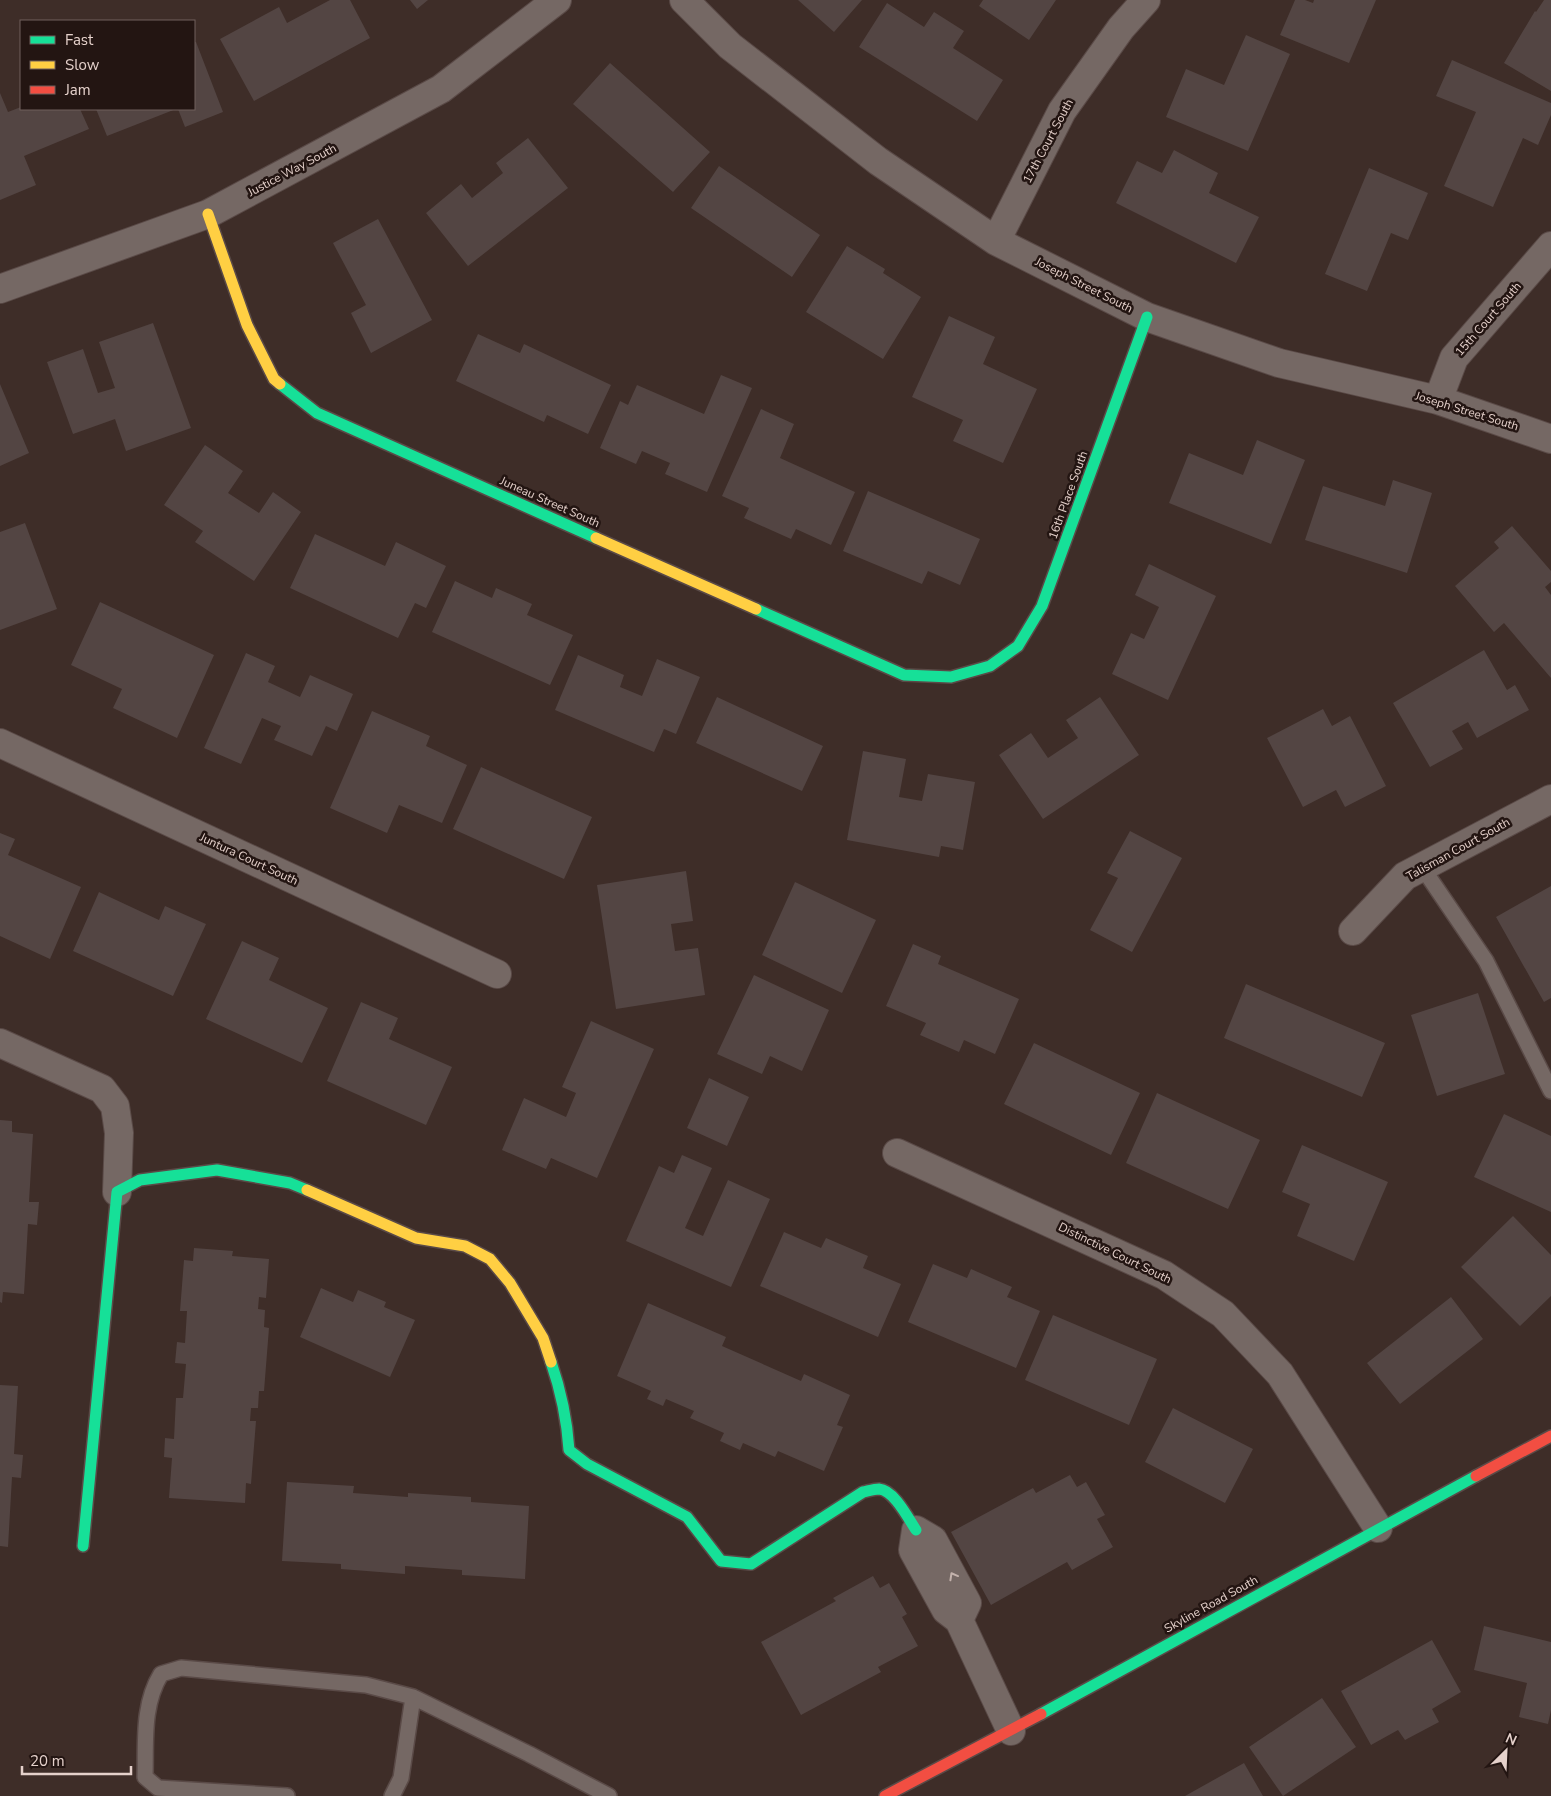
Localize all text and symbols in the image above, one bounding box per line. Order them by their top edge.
legend [20,20,195,110]
text: Fast [65,30,94,50]
text: Slow [65,55,100,75]
text: Jam [64,80,91,100]
street label: 17th Court South [1019,96,1077,186]
street label: Justice Way South [244,140,339,201]
street label: Joseph Street South [1032,253,1135,316]
street label: 15th Court South [1451,279,1525,359]
street label: Joseph Street South [1412,387,1521,434]
street label: 16th Place South [1045,449,1091,541]
street label: Juneau Street South [497,472,602,531]
street label: Talisman Court South [1403,814,1513,884]
street label: Juntura Court South [196,829,301,889]
street label: Distinctive Court South [1056,1219,1174,1287]
street label: Skyline Road South [1161,1572,1261,1636]
one-way arrow [949,1573,959,1582]
north arrow [1481,1726,1531,1776]
text: N [1502,1729,1520,1750]
scale bar [22,1744,131,1776]
text: 20 m [30,1751,65,1771]

